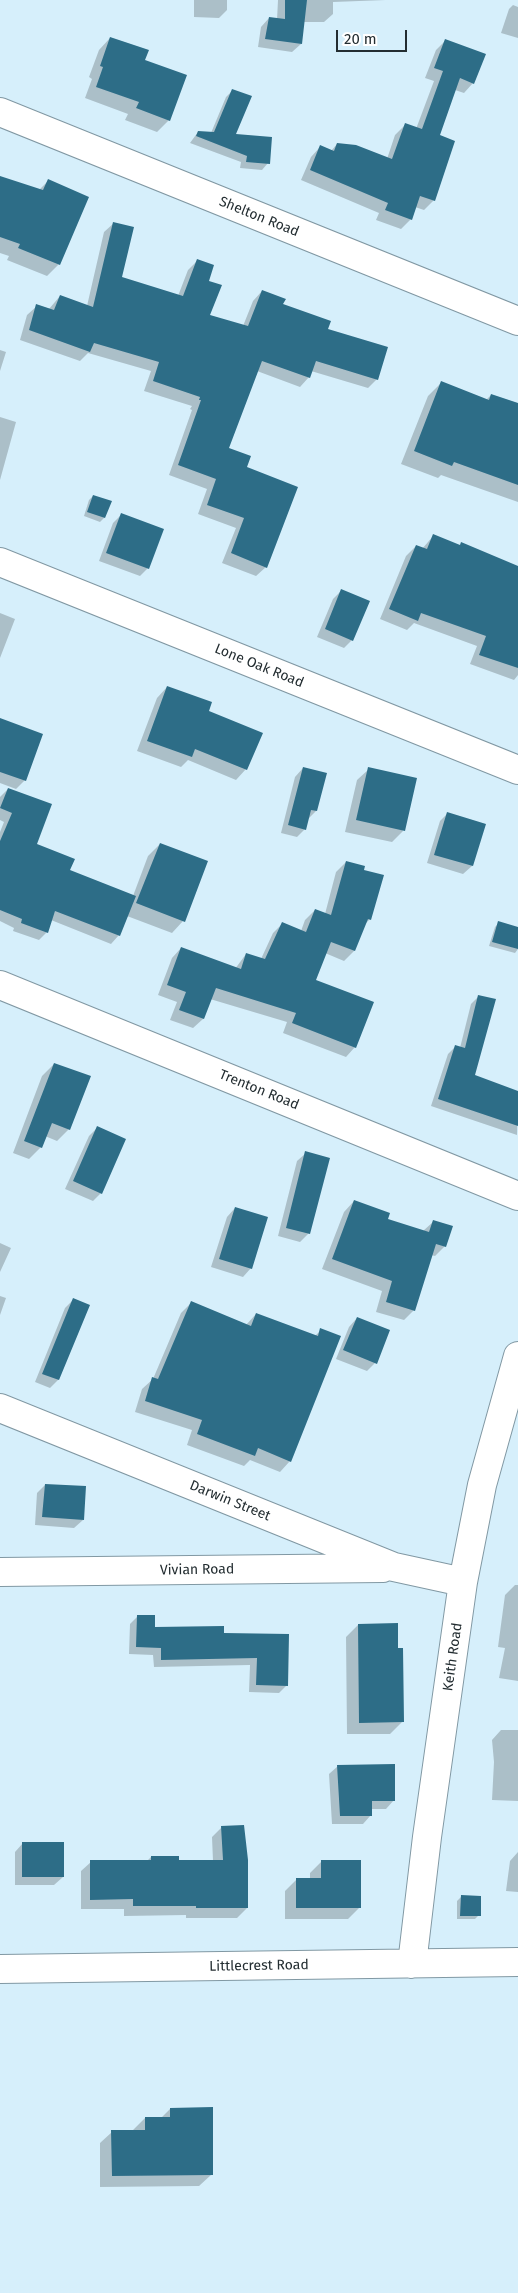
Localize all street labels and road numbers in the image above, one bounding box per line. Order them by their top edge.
street label: Shelton Road [217,193,301,241]
street label: Lone Oak Road [212,640,306,692]
street label: Trenton Road [217,1066,301,1114]
street label: Darwin Street [187,1477,273,1525]
street label: Vivian Road [160,1561,234,1579]
street label: Keith Road [440,1622,466,1692]
street label: Littlecrest Road [209,1957,309,1975]

